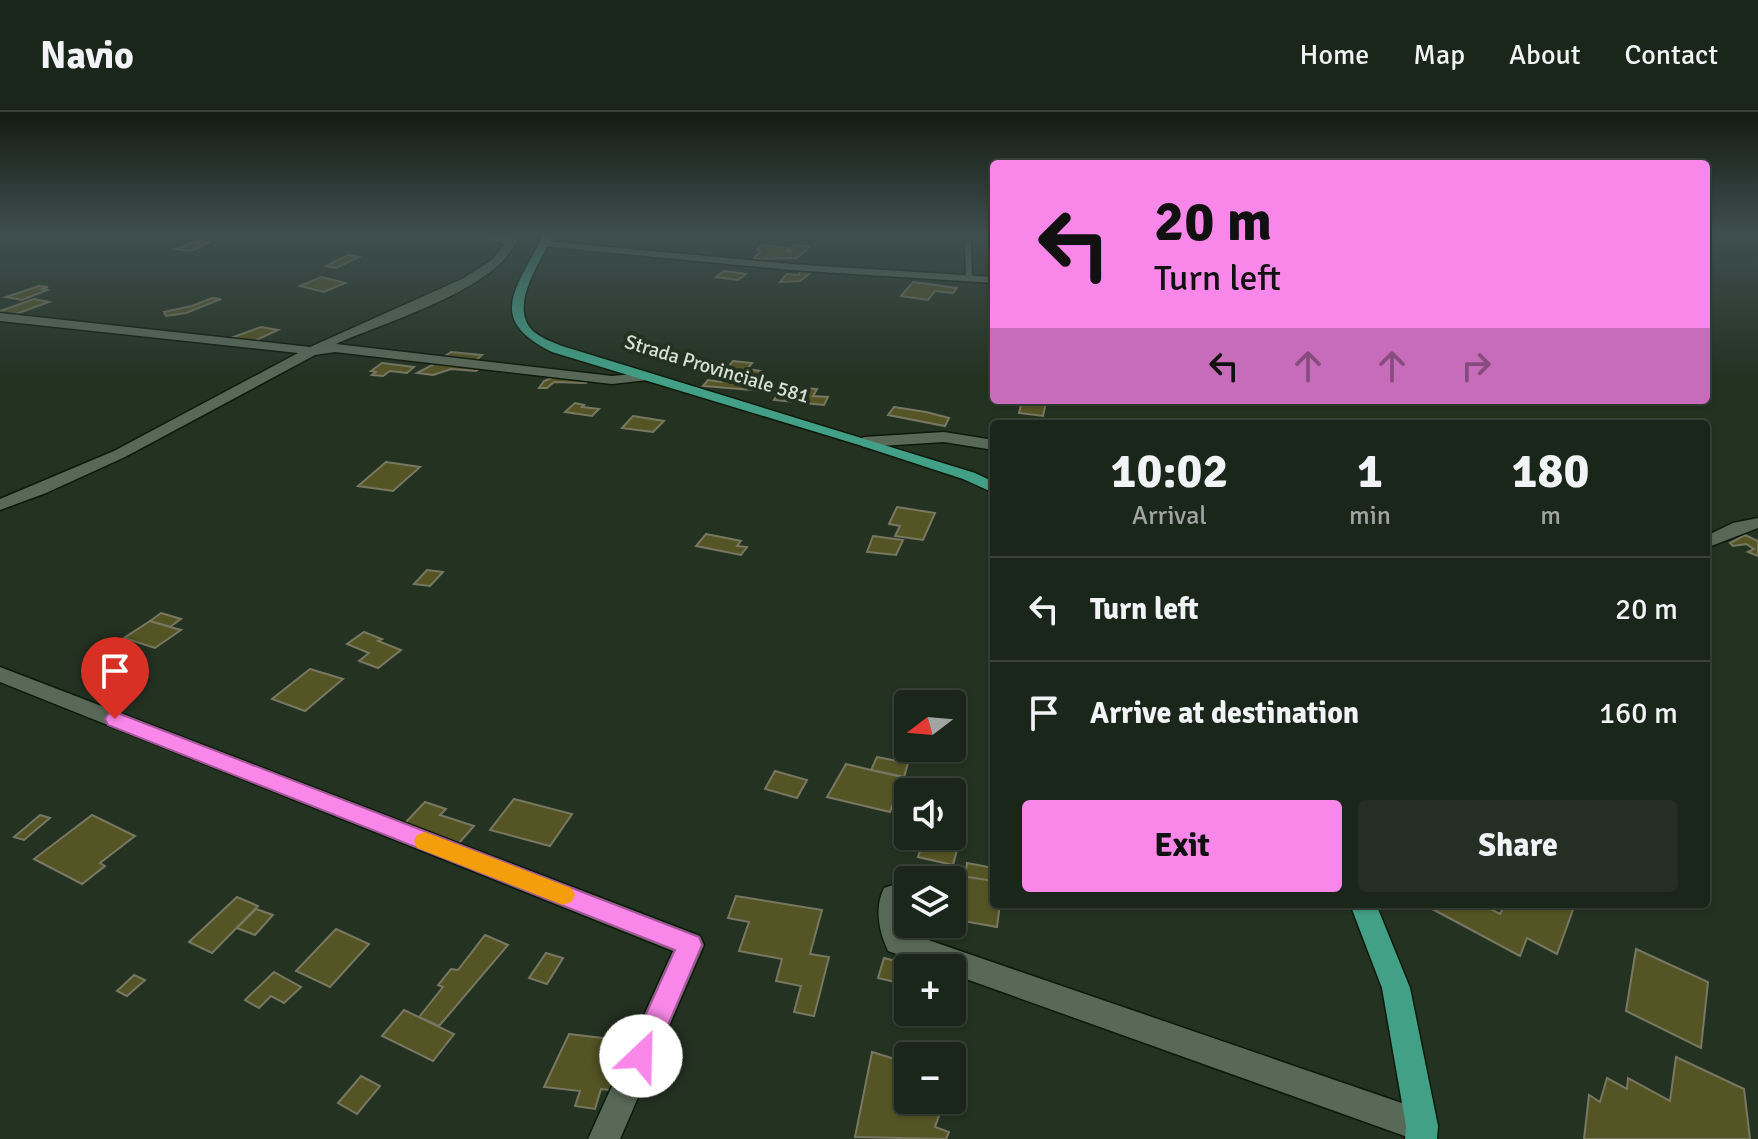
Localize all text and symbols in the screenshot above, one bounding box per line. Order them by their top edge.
text: Navio [40,32,134,79]
text: Home [1300,38,1369,72]
text: Map [1413,38,1465,72]
text: About [1509,38,1581,72]
text: Contact [1625,38,1718,72]
text: 20 m [1154,187,1272,256]
icon: left [1022,192,1126,296]
text: Turn left [1154,256,1281,301]
street label: Strada Provinciale 581 [622,329,812,409]
icon: left [1202,344,1246,388]
icon: ahead [1286,344,1330,388]
icon: ahead [1370,344,1414,388]
icon: right [1454,344,1498,388]
text: 10:02 [1111,442,1228,501]
text: 1 [1357,442,1383,501]
text: 180 [1512,442,1589,501]
text: Arrival [1132,500,1207,532]
text: min [1349,500,1391,532]
text: m [1540,500,1561,532]
icon: left [1022,587,1066,631]
text: Turn left [1090,591,1199,628]
text: 20 m [1615,591,1678,628]
pin [81,637,149,719]
icon: arrive [93,649,137,693]
north arrow [894,690,966,762]
map controls [894,690,966,1114]
icon: arrive [1022,691,1066,735]
text: Arrive at destination [1090,695,1359,732]
text: 160 m [1599,695,1678,732]
button: sound [894,778,966,850]
button: Exit [1022,800,1342,892]
button: Share [1358,800,1678,892]
button: layers [894,866,966,938]
button: + [894,954,966,1026]
position arrow [599,1014,683,1098]
button: − [894,1042,966,1114]

